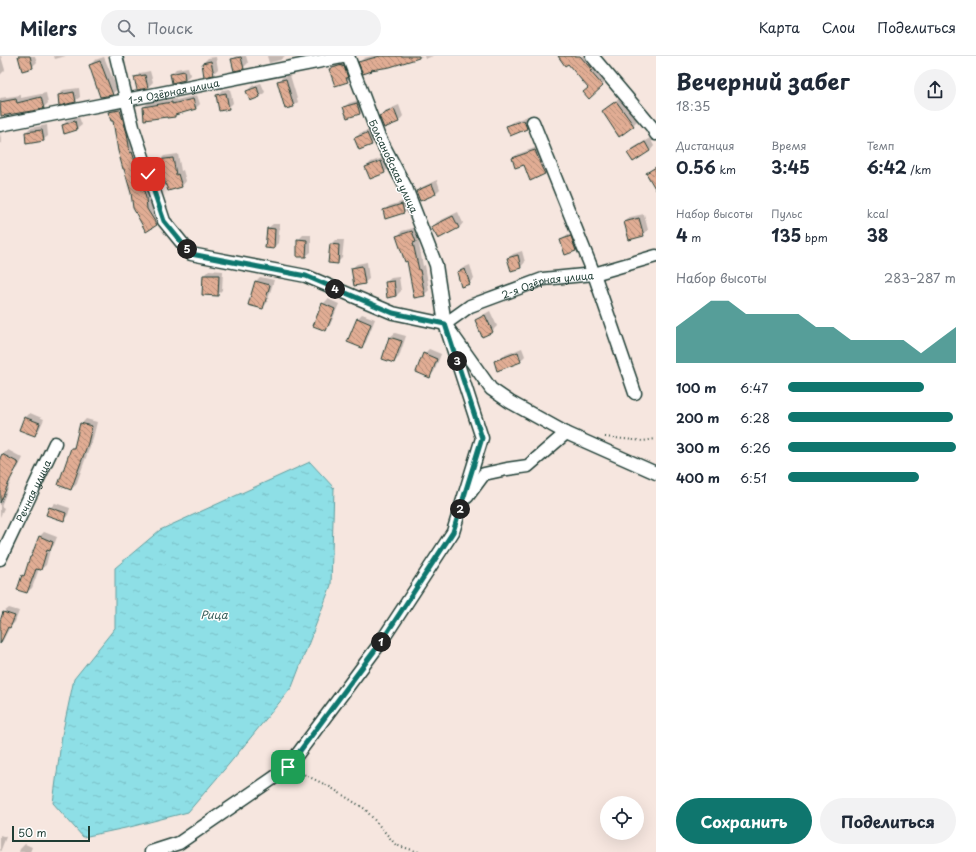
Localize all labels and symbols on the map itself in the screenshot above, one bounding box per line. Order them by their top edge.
street label: 1-я Озёрная улица [127,74,221,107]
street label: Болсановская улица [366,117,423,216]
pin [131,157,165,191]
pin: 5 [177,239,197,259]
street label: 2-я Озёрная улица [499,267,595,301]
pin: 4 [325,279,345,299]
pin: 3 [447,351,467,371]
street label: Речная улица [11,456,54,524]
pin: 2 [450,499,470,519]
water label: Рица [200,606,229,623]
pin: 1 [371,632,391,652]
pin [271,750,305,784]
scale bar [12,824,90,843]

